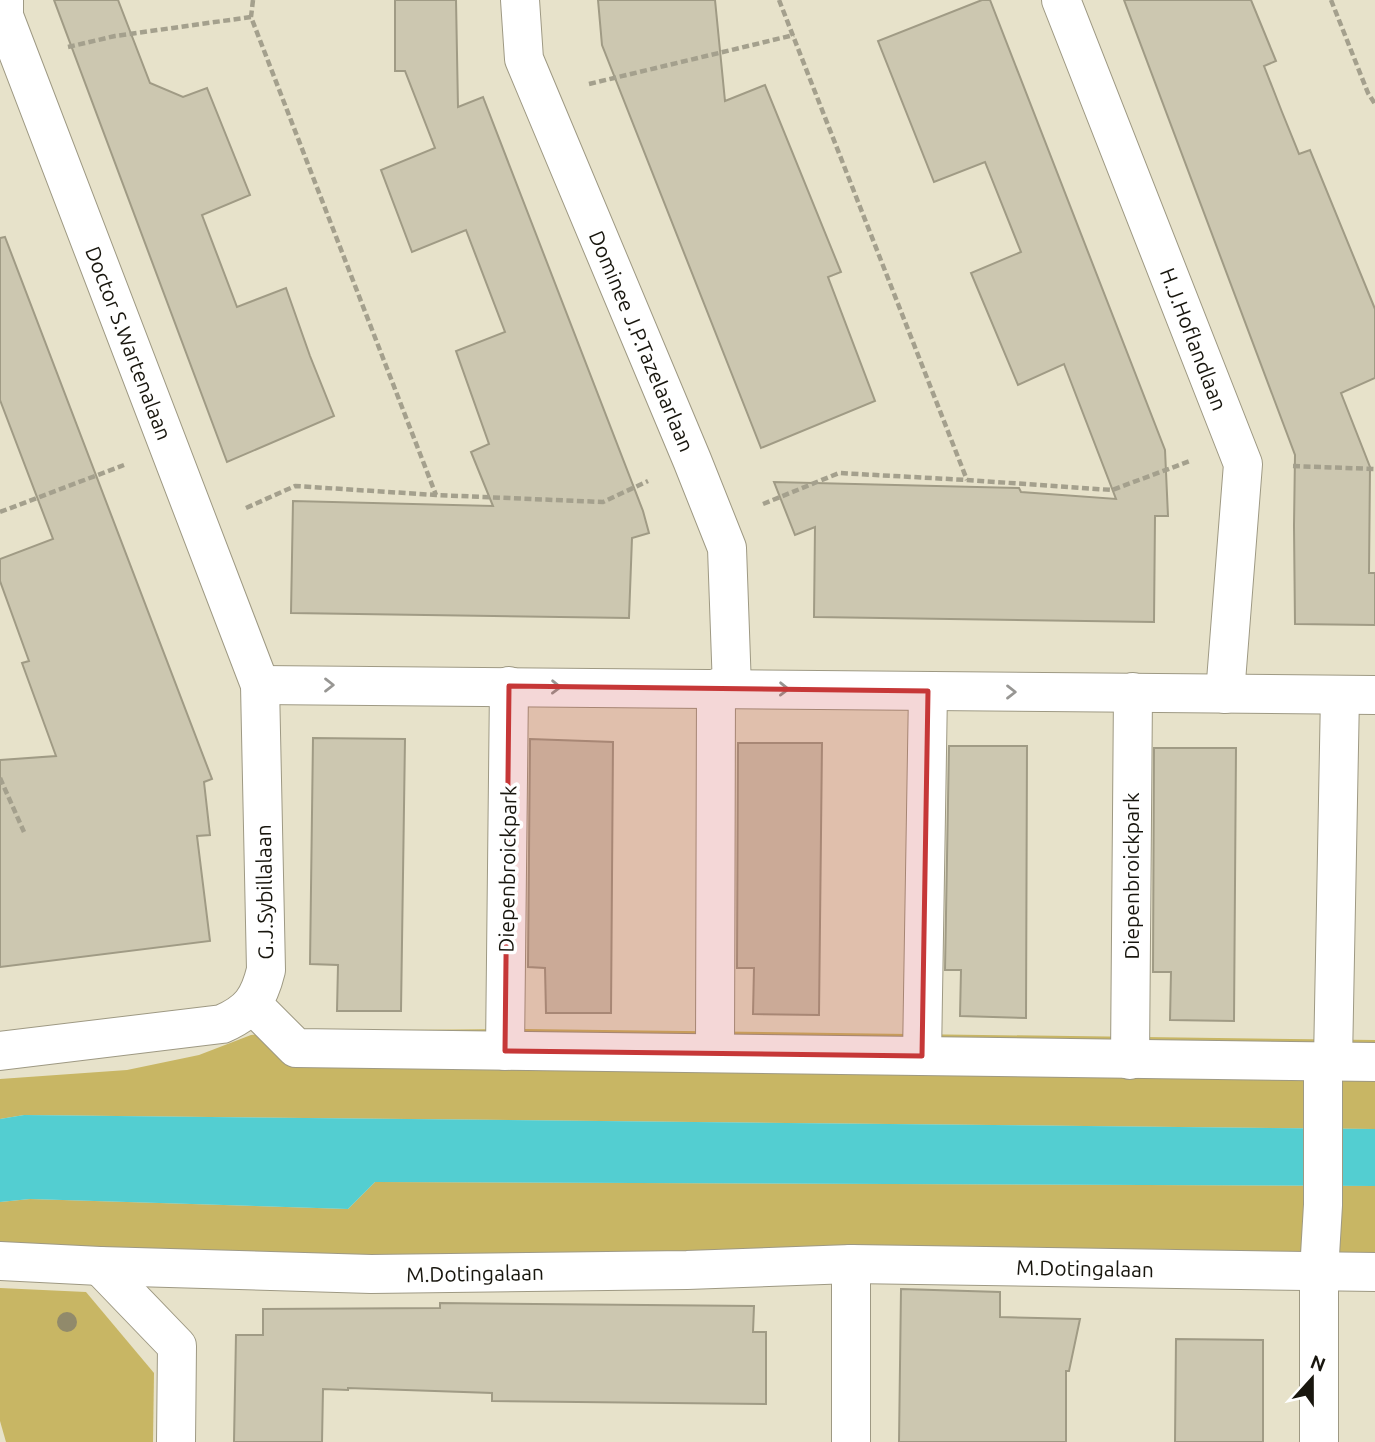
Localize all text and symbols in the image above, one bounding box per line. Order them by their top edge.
street label: Dominee J.P.Tazelaarlaan [585,227,699,455]
street label: Doctor S.Wartenalaan [81,243,177,443]
street label: H.J.Hoflandlaan [1156,264,1232,414]
one-way arrow [324,677,334,693]
one-way arrow [551,679,562,695]
one-way arrow [779,681,789,697]
one-way arrow [1006,684,1017,700]
street label: Diepenbroickpark [494,785,520,953]
street label: Diepenbroickpark [1119,792,1143,960]
street label: G.J.Sybillalaan [251,824,277,960]
street label: M.Dotingalaan [1016,1255,1154,1281]
street label: M.Dotingalaan [406,1260,544,1286]
north arrow [1277,1344,1347,1414]
text: N [1308,1350,1329,1376]

